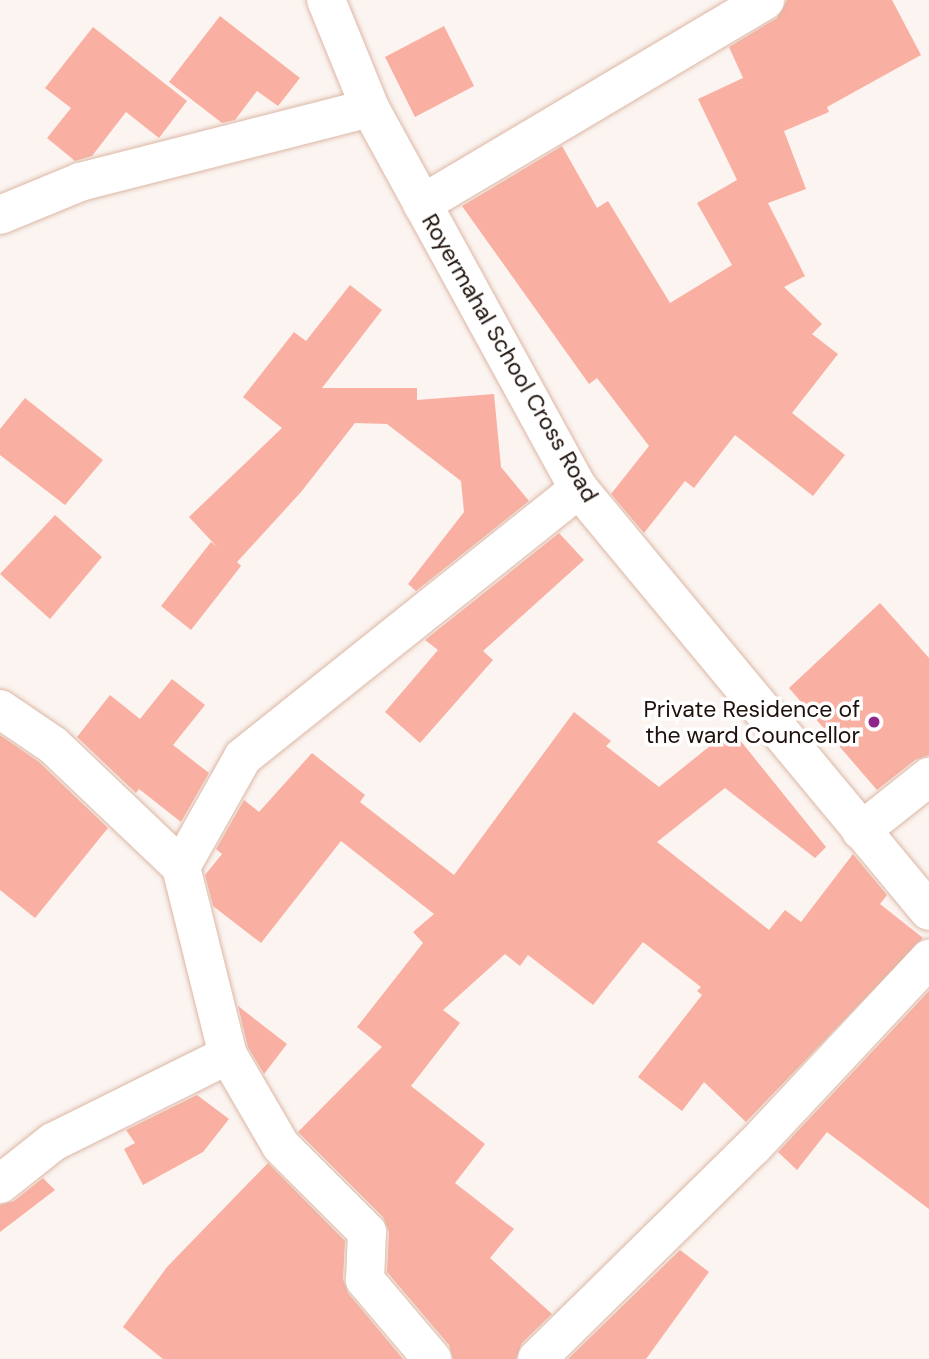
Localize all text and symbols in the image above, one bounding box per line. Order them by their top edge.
street label: Royermahal School Cross Road [416,209,604,507]
place label: Private Residence of the ward Councellor [643,695,860,749]
marker: Private Residence of the ward Councellor [866,714,882,730]

